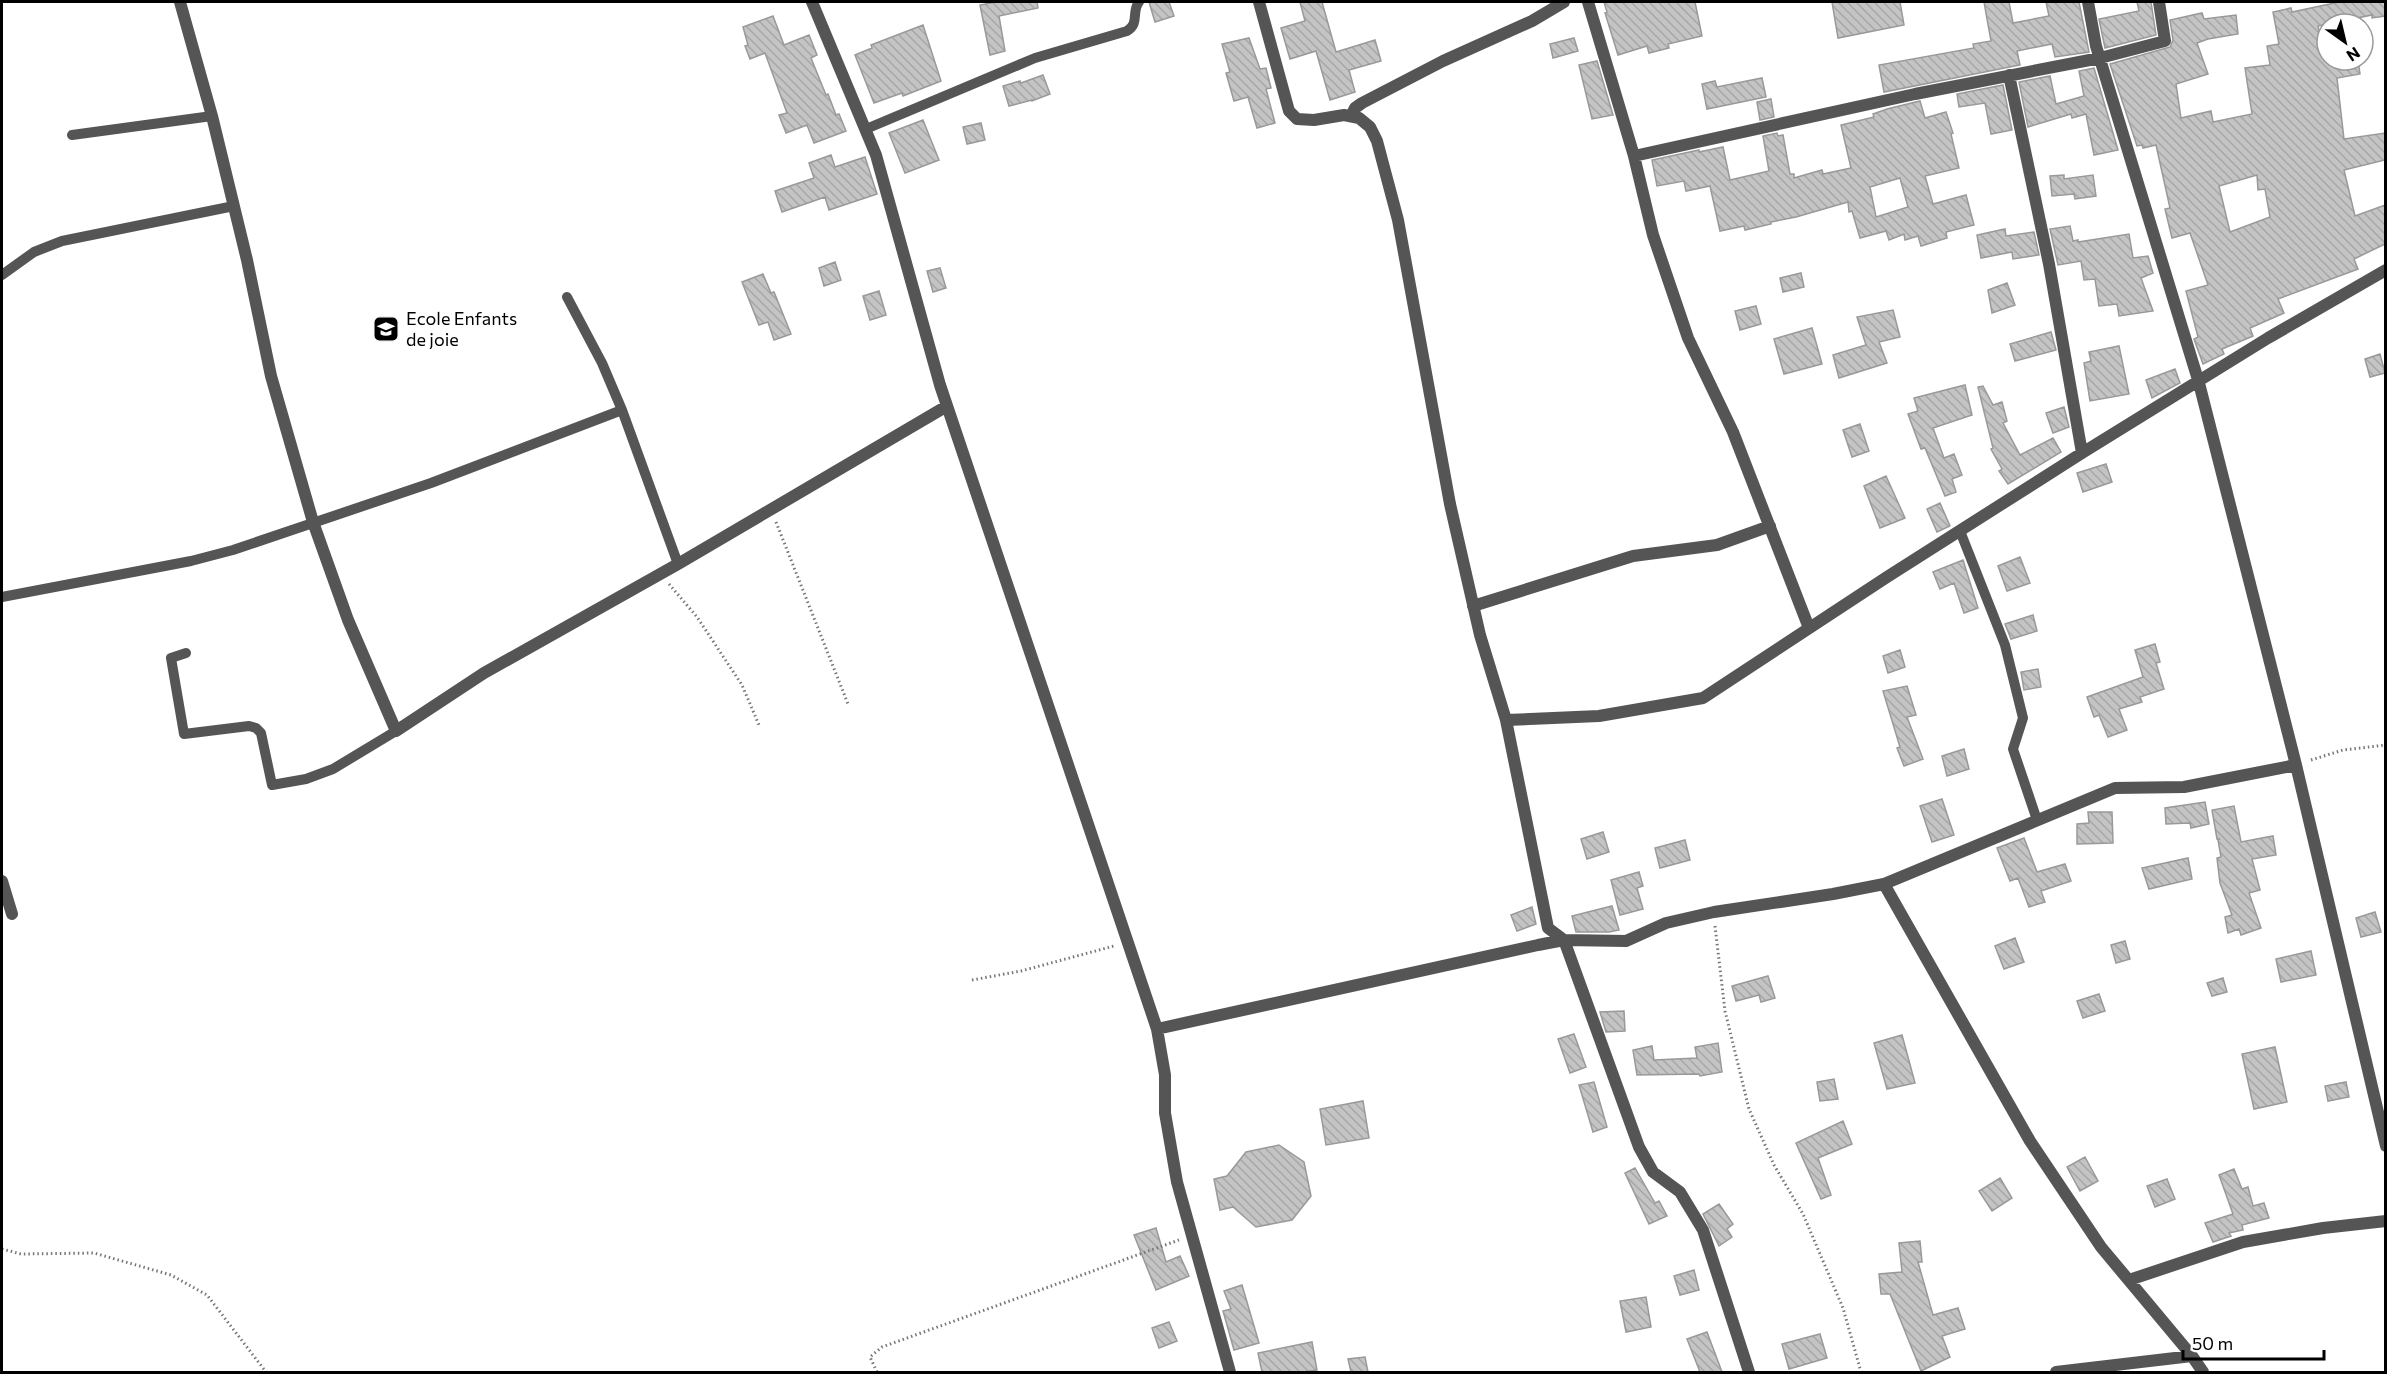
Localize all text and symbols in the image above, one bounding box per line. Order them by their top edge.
north arrow [2315,12,2375,72]
text: N [2343,44,2364,66]
place label: Ecole Enfants de joie [406,307,517,350]
school or university icon: Ecole Enfants de joie [371,314,401,344]
scale bar [2183,1323,2324,1361]
text: 50 m [2192,1332,2233,1354]

